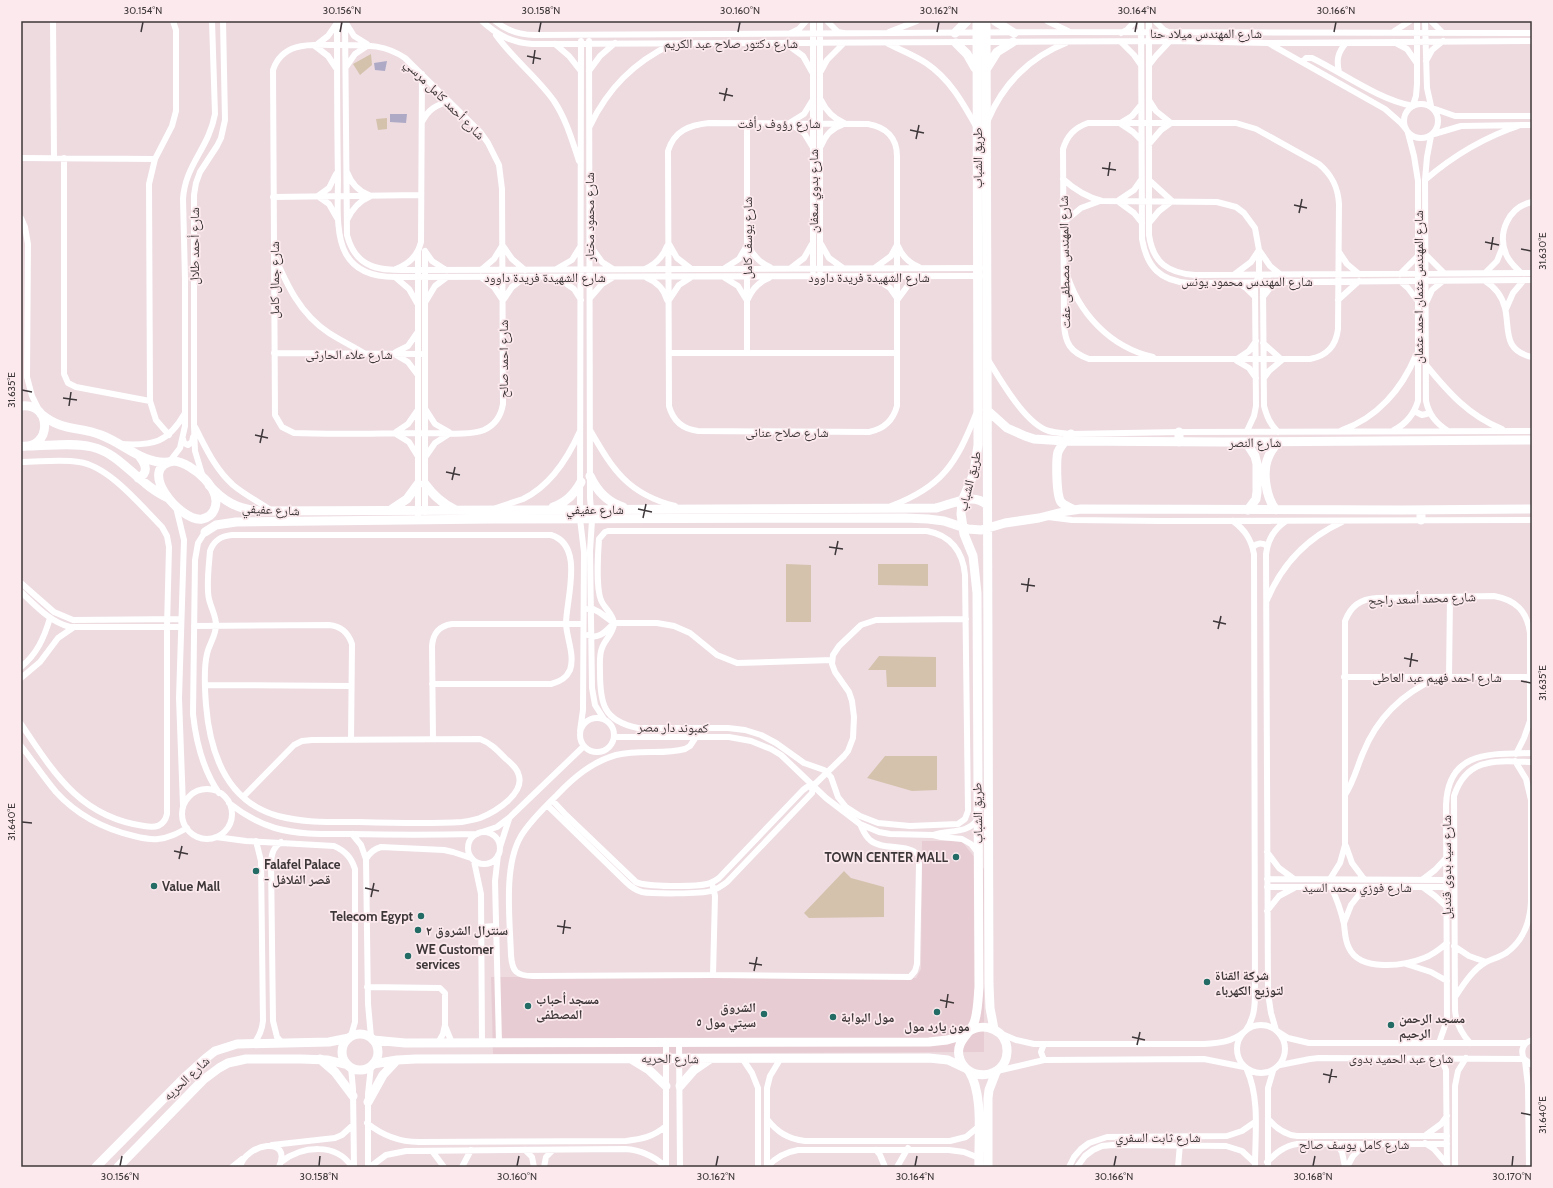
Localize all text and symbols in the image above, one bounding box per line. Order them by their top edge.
text: 30.154°N [124,4,162,17]
text: 30.156°N [323,4,361,17]
text: 30.158°N [522,4,560,17]
text: 30.160°N [720,4,760,17]
text: 30.162°N [920,4,958,17]
text: 30.164°N [1118,4,1156,17]
text: 30.166°N [1317,4,1355,17]
street label: شارع المهندس ميلاد حنا [1150,25,1262,43]
street label: شارع دكتور صلاح عبد الكريم [664,35,798,53]
street label: شارع أحمد كامل مرسي [399,55,489,145]
street label: شارع رؤوف رأفت [738,115,820,133]
street label: طريق الشباب [969,127,986,189]
street label: شارع بدوي سعفان [805,149,824,233]
street label: شارع محمود مختار [581,172,599,263]
street label: شارع المهندس مصطفى عفت [1055,195,1075,329]
street label: شارع يوسف كامل [739,197,757,279]
street label: شارع أحمد طلال [186,207,204,285]
street label: شارع المهندس عثمان احمد عثمان [1410,210,1428,364]
text: 31.630°E [1536,232,1549,270]
street label: شارع جمال كامل [266,241,284,319]
street label: شارع الشهيدة فريدة داوود [484,269,606,287]
street label: شارع الشهيدة فريدة داوود [808,269,930,287]
street label: شارع المهندس محمود يونس [1181,273,1313,291]
street label: شارع احمد صالح [495,320,513,398]
street label: شارع علاء الحارثى [306,346,392,364]
text: 31.635°E [5,372,18,408]
street label: شارع صلاح عنانى [745,424,829,442]
street label: شارع النصر [1228,434,1281,452]
street label: طريق الشباب [954,449,985,513]
street label: شارع عفيفي [242,499,300,522]
street label: شارع عفيفي [566,501,624,520]
street label: شارع محمد أسعد راجح [1368,588,1476,610]
text: 31.635°E [1536,665,1549,701]
street label: شارع احمد فهيم عبد العاطى [1372,669,1502,687]
street label: كمبوند دار مصر [636,718,709,737]
street label: طريق الشباب [968,782,987,844]
text: 31.640°E [5,803,18,841]
street label: شارع سيد بدوى قنديل [1438,815,1456,919]
place label: TOWN CENTER MALL [824,849,948,865]
marker: TOWN CENTER MALL [951,852,961,862]
place label: Falafel Palace - قصر الفلافل [264,856,341,888]
marker: Falafel Palace - قصر الفلافل [251,866,261,876]
place label: Value Mall [162,878,221,894]
street label: شارع فوزي محمد السيد [1302,879,1412,898]
marker: Value Mall [149,881,159,891]
place label: Telecom Egypt [330,908,414,924]
marker: Telecom Egypt [416,911,426,921]
place label: سنترال الشروق ٢ [426,922,508,939]
marker: سنترال الشروق ٢ [413,925,423,935]
place label: WE Customer services [416,941,494,972]
marker: WE Customer services [403,951,413,961]
place label: شركة القناة لتوزيع الكهرباء [1215,967,1284,1000]
marker: شركة القناة لتوزيع الكهرباء [1202,977,1212,987]
place label: مسجد أحباب المصطفى [536,991,599,1023]
place label: الشروق سيتي مول ٥ [696,999,756,1033]
marker: مسجد أحباب المصطفى [523,1001,533,1011]
marker: مون يارد مول [932,1007,942,1017]
marker: الشروق سيتي مول ٥ [759,1009,769,1019]
place label: مول البوابة [841,1009,894,1025]
place label: مسجد الرحمن الرحيم [1399,1010,1465,1043]
marker: مول البوابة [828,1012,838,1022]
place label: مون يارد مول [904,1018,970,1034]
marker: مسجد الرحمن الرحيم [1386,1020,1396,1030]
street label: شارع الحريه [641,1049,699,1069]
street label: شارع عبد الحميد بدوى [1349,1050,1453,1068]
street label: شارع الحريه [159,1052,214,1105]
text: 31.640°E [1536,1096,1549,1134]
street label: شارع ثابت السفري [1115,1129,1201,1148]
street label: شارع كامل يوسف صالح [1299,1136,1409,1154]
text: 30.156°N [101,1170,139,1183]
text: 30.158°N [300,1170,338,1183]
text: 30.160°N [497,1170,537,1183]
text: 30.162°N [697,1170,735,1183]
text: 30.164°N [896,1170,934,1183]
text: 30.166°N [1095,1170,1133,1183]
text: 30.168°N [1293,1170,1333,1183]
text: 30.170°N [1492,1170,1532,1183]

